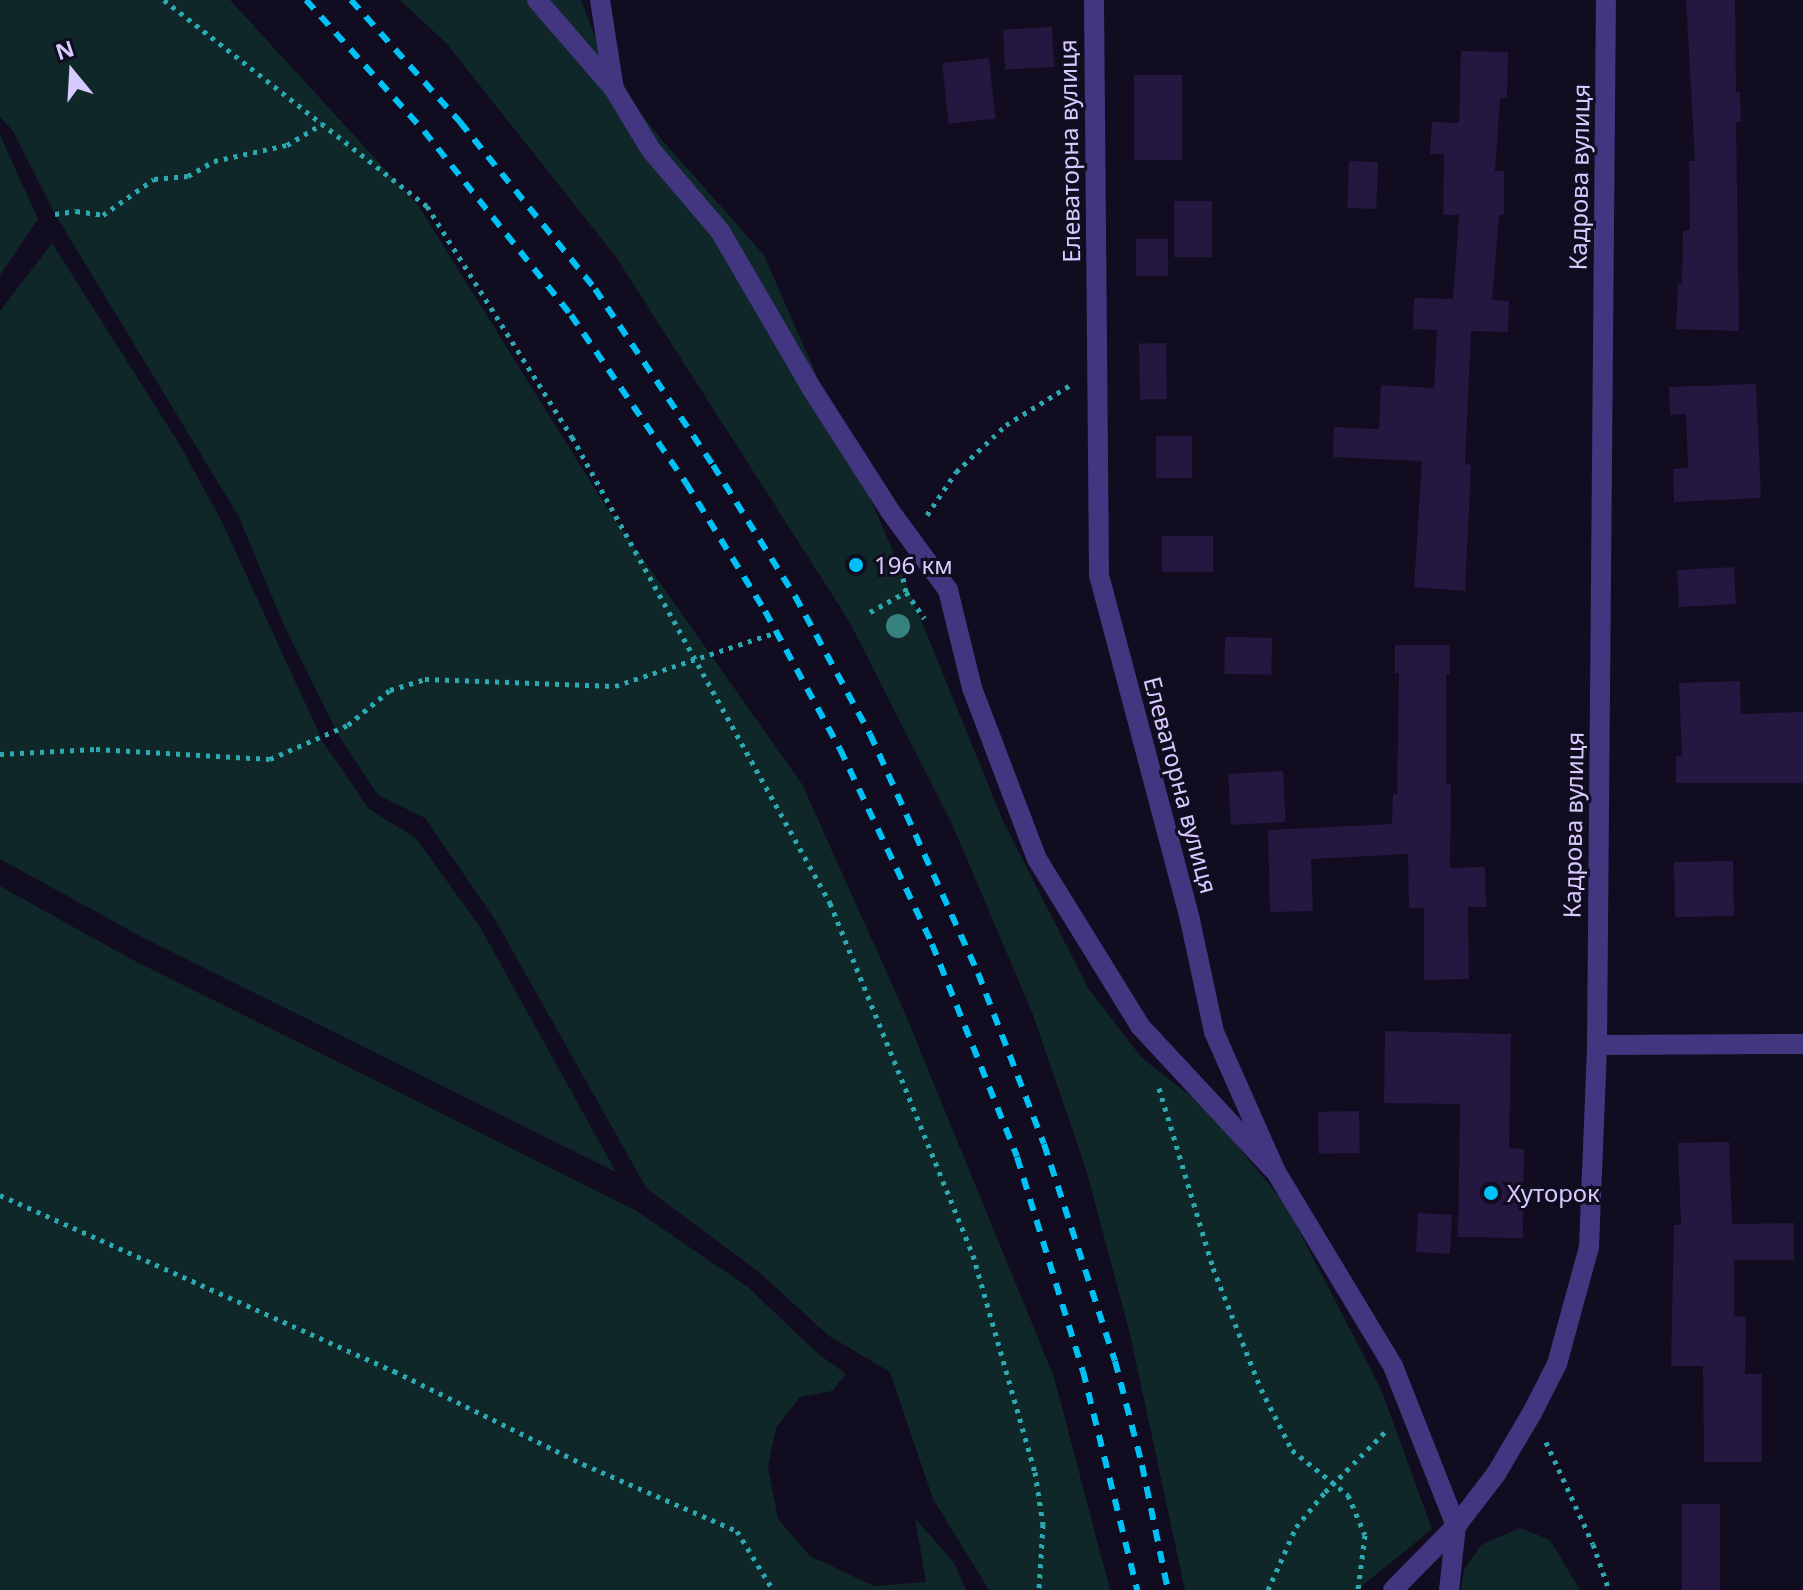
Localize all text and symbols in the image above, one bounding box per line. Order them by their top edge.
north arrow [32,32,112,112]
text: N [51,32,78,66]
street label: Елеваторна вулиця [1053,39,1085,263]
street label: Кадрова вулиця [1563,84,1595,270]
place label: 196 км [874,551,953,579]
marker: 196 км [845,554,867,576]
street label: Елеваторна вулиця [1138,673,1224,897]
street label: Кадрова вулиця [1557,732,1589,918]
place label: Хуторок [1507,1179,1600,1207]
marker: Хуторок [1482,1184,1500,1202]

